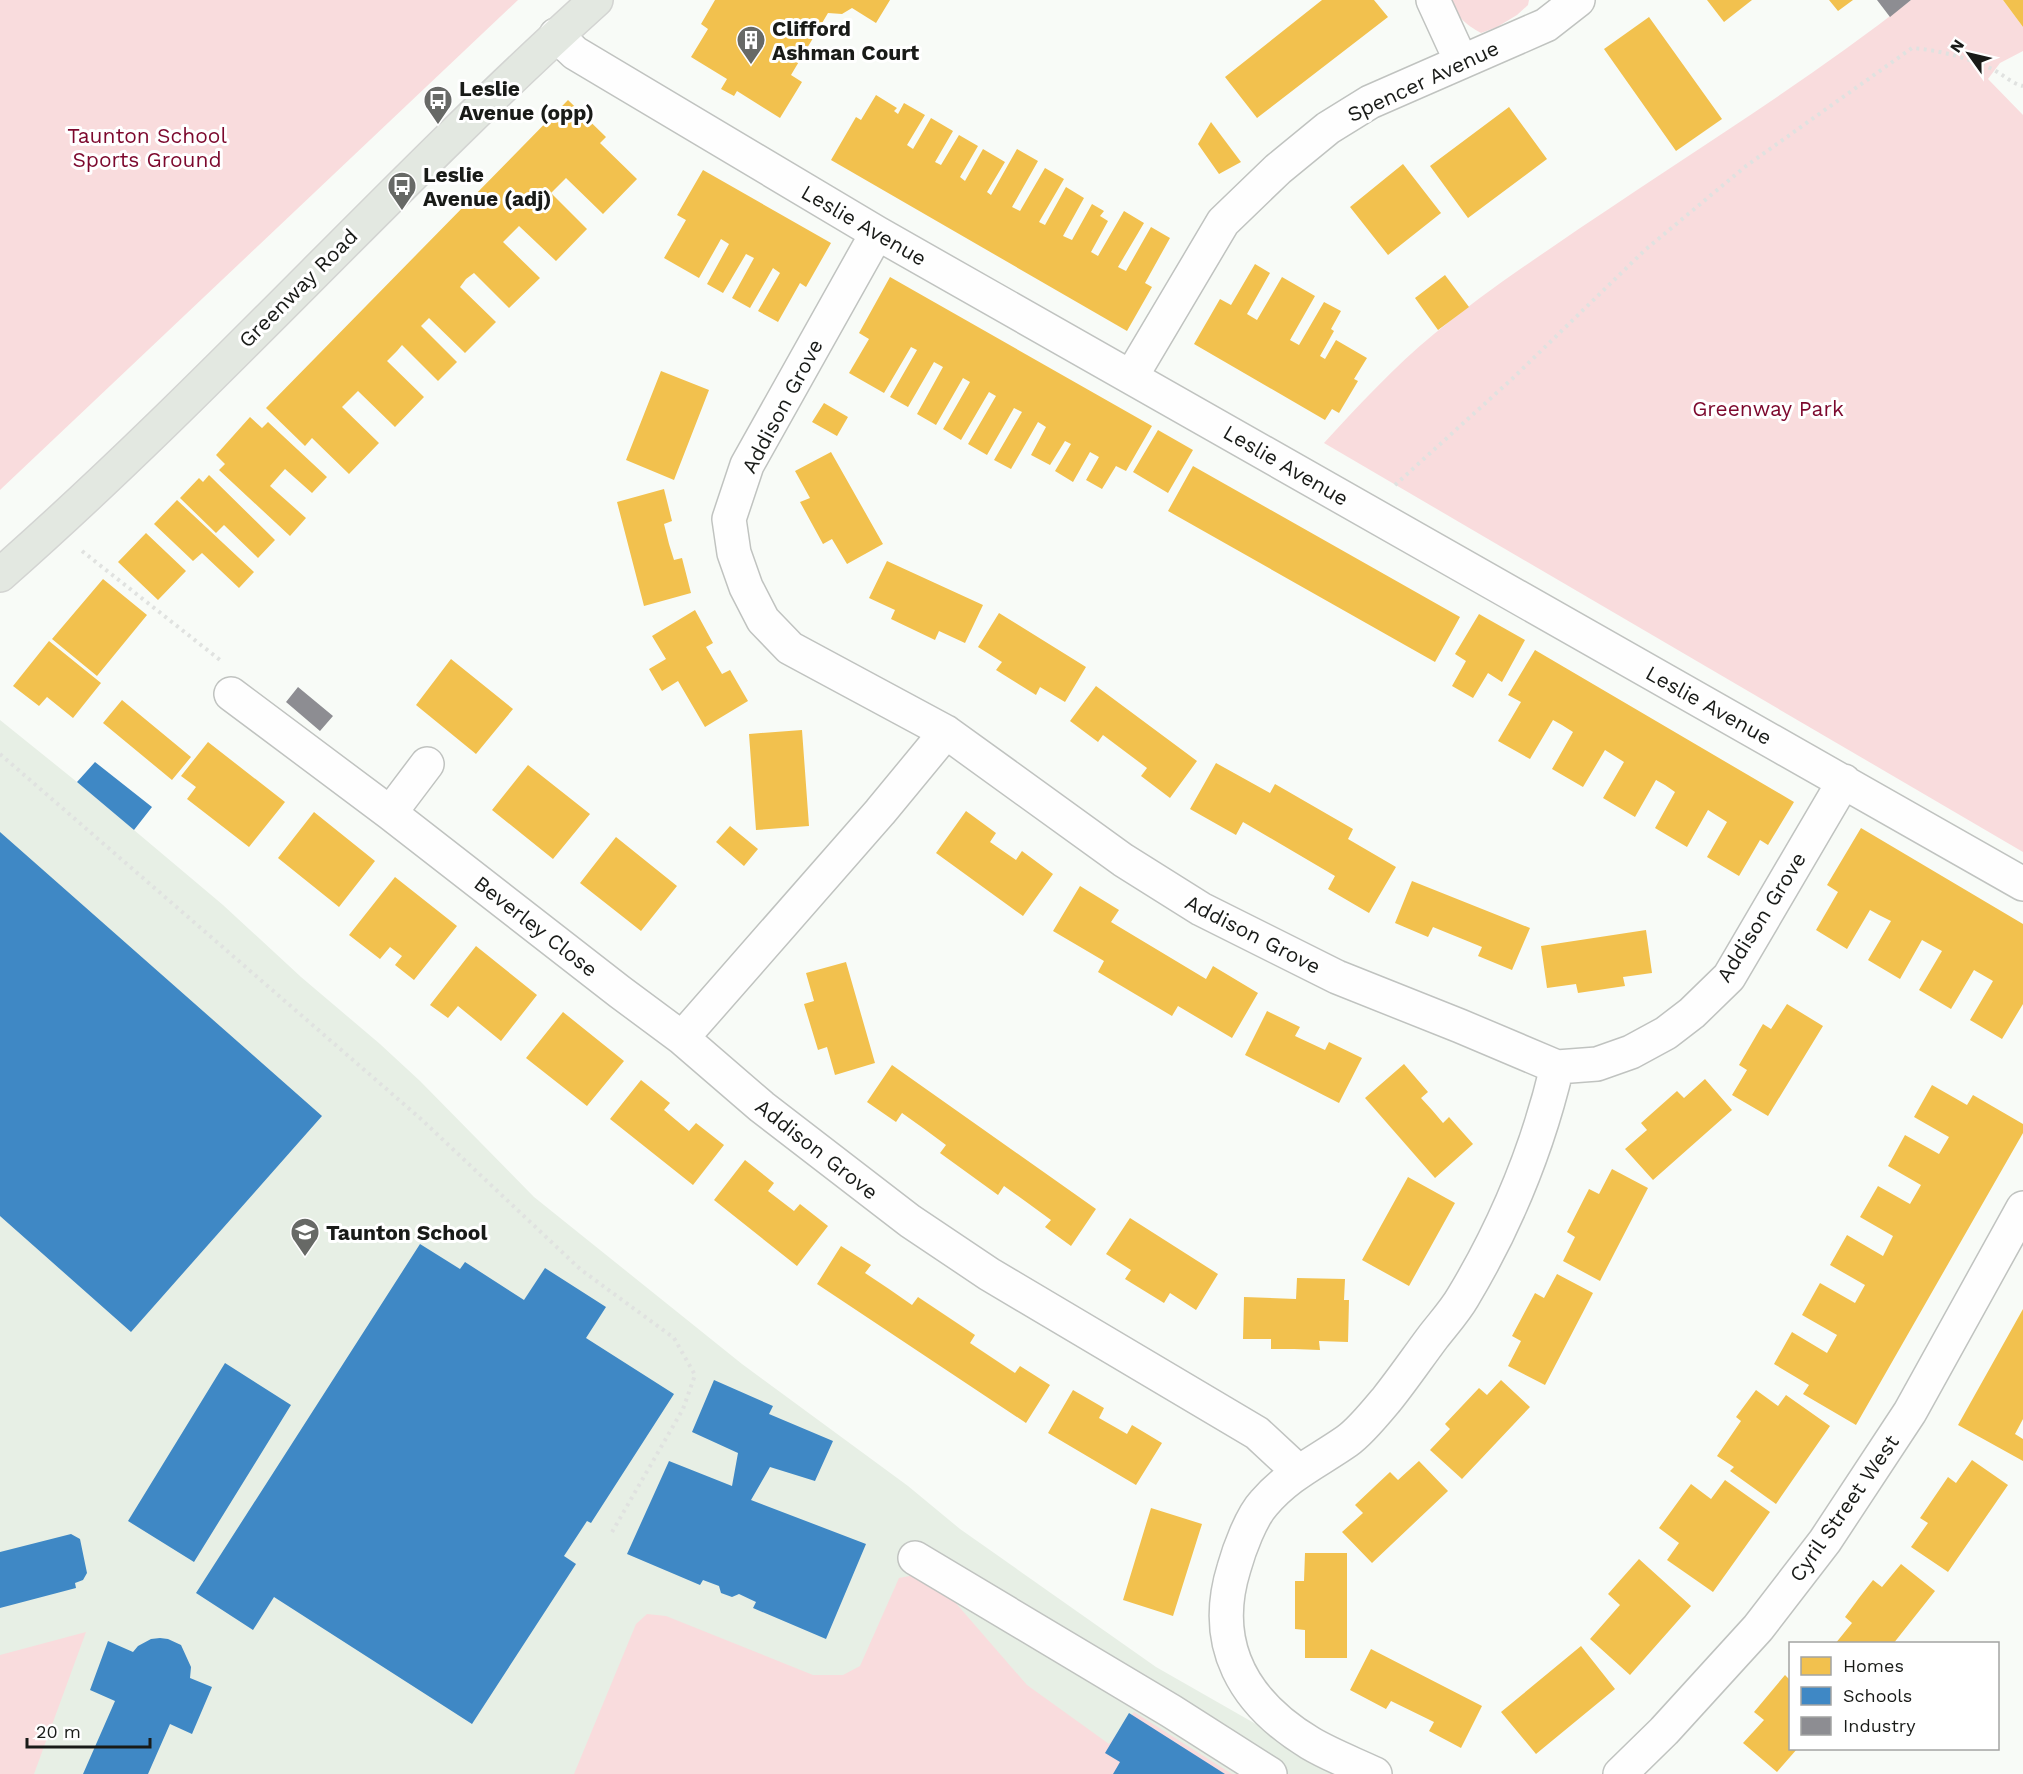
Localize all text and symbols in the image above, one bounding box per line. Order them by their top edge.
place label: Clifford Ashman Court [772,16,919,65]
building icon: Clifford Ashman Court [735,24,767,66]
north arrow [1939,24,1999,84]
street label: Spencer Avenue [1343,35,1503,127]
text: N [1946,36,1968,56]
place label: Leslie Avenue (opp) [459,76,594,125]
bus stop icon: Leslie Avenue (opp) [422,84,454,126]
park label: Taunton School Sports Ground [67,123,227,172]
place label: Leslie Avenue (adj) [423,162,552,211]
bus stop icon: Leslie Avenue (adj) [386,170,418,212]
street label: Leslie Avenue [797,179,931,271]
street label: Greenway Road [233,223,363,353]
street label: Addison Grove [736,335,828,477]
park label: Greenway Park [1692,396,1844,421]
street label: Leslie Avenue [1219,419,1353,511]
street label: Leslie Avenue [1642,660,1776,750]
street label: Addison Grove [1711,847,1811,987]
street label: Beverley Close [469,870,603,982]
street label: Addison Grove [1181,889,1325,979]
street label: Addison Grove [751,1093,883,1205]
school or university icon: Taunton School [289,1216,321,1258]
place label: Taunton School [326,1220,487,1245]
street label: Cyril Street West [1784,1430,1904,1586]
legend [1789,1642,1999,1750]
text: Homes [1843,1655,1904,1676]
text: Schools [1843,1685,1912,1706]
scale bar [27,1711,150,1749]
text: Industry [1843,1715,1916,1736]
text: 20 m [36,1721,81,1742]

